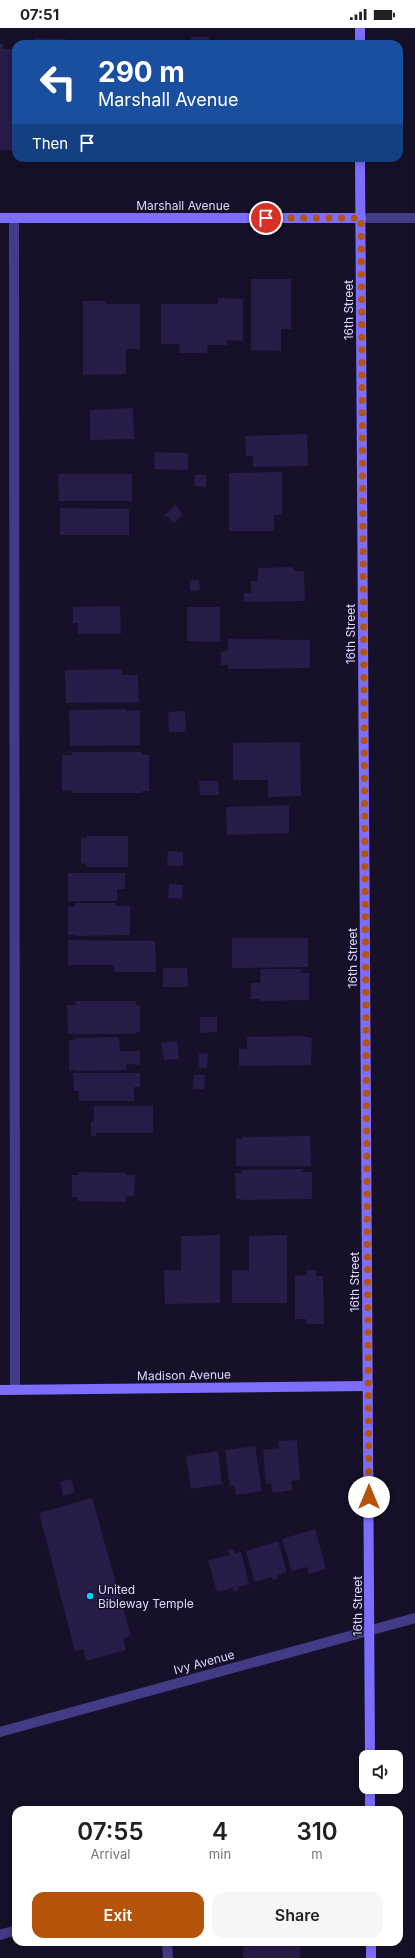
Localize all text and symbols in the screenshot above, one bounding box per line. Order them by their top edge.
text: 07:51 [20,5,59,24]
text: 290 m [98,55,185,89]
icon: left [32,56,84,108]
text: Marshall Avenue [98,89,238,110]
icon: arrive [76,132,98,154]
text: Then [32,134,68,153]
street label: Marshall Avenue [136,198,230,213]
pin [249,201,283,235]
icon: arrive [255,207,277,229]
street label: 16th Street [341,280,356,340]
street label: 16th Street [343,604,358,664]
street label: 16th Street [345,928,360,988]
street label: 16th Street [347,1252,362,1312]
street label: Madison Avenue [137,1367,231,1383]
position arrow [348,1476,390,1518]
street label: 16th Street [350,1576,365,1636]
place label: United Bibleway Temple [98,1582,194,1611]
marker: United Bibleway Temple [85,1591,95,1601]
street label: Ivy Avenue [172,1647,236,1677]
map controls [359,1750,403,1794]
button: sound [359,1750,403,1794]
text: 07:55 [77,1817,144,1846]
text: 4 [212,1817,228,1846]
text: 310 [296,1817,338,1846]
text: Arrival [90,1846,130,1862]
text: min [209,1846,231,1862]
text: m [311,1846,323,1862]
button: Exit [32,1892,204,1938]
button: Share [212,1892,383,1938]

